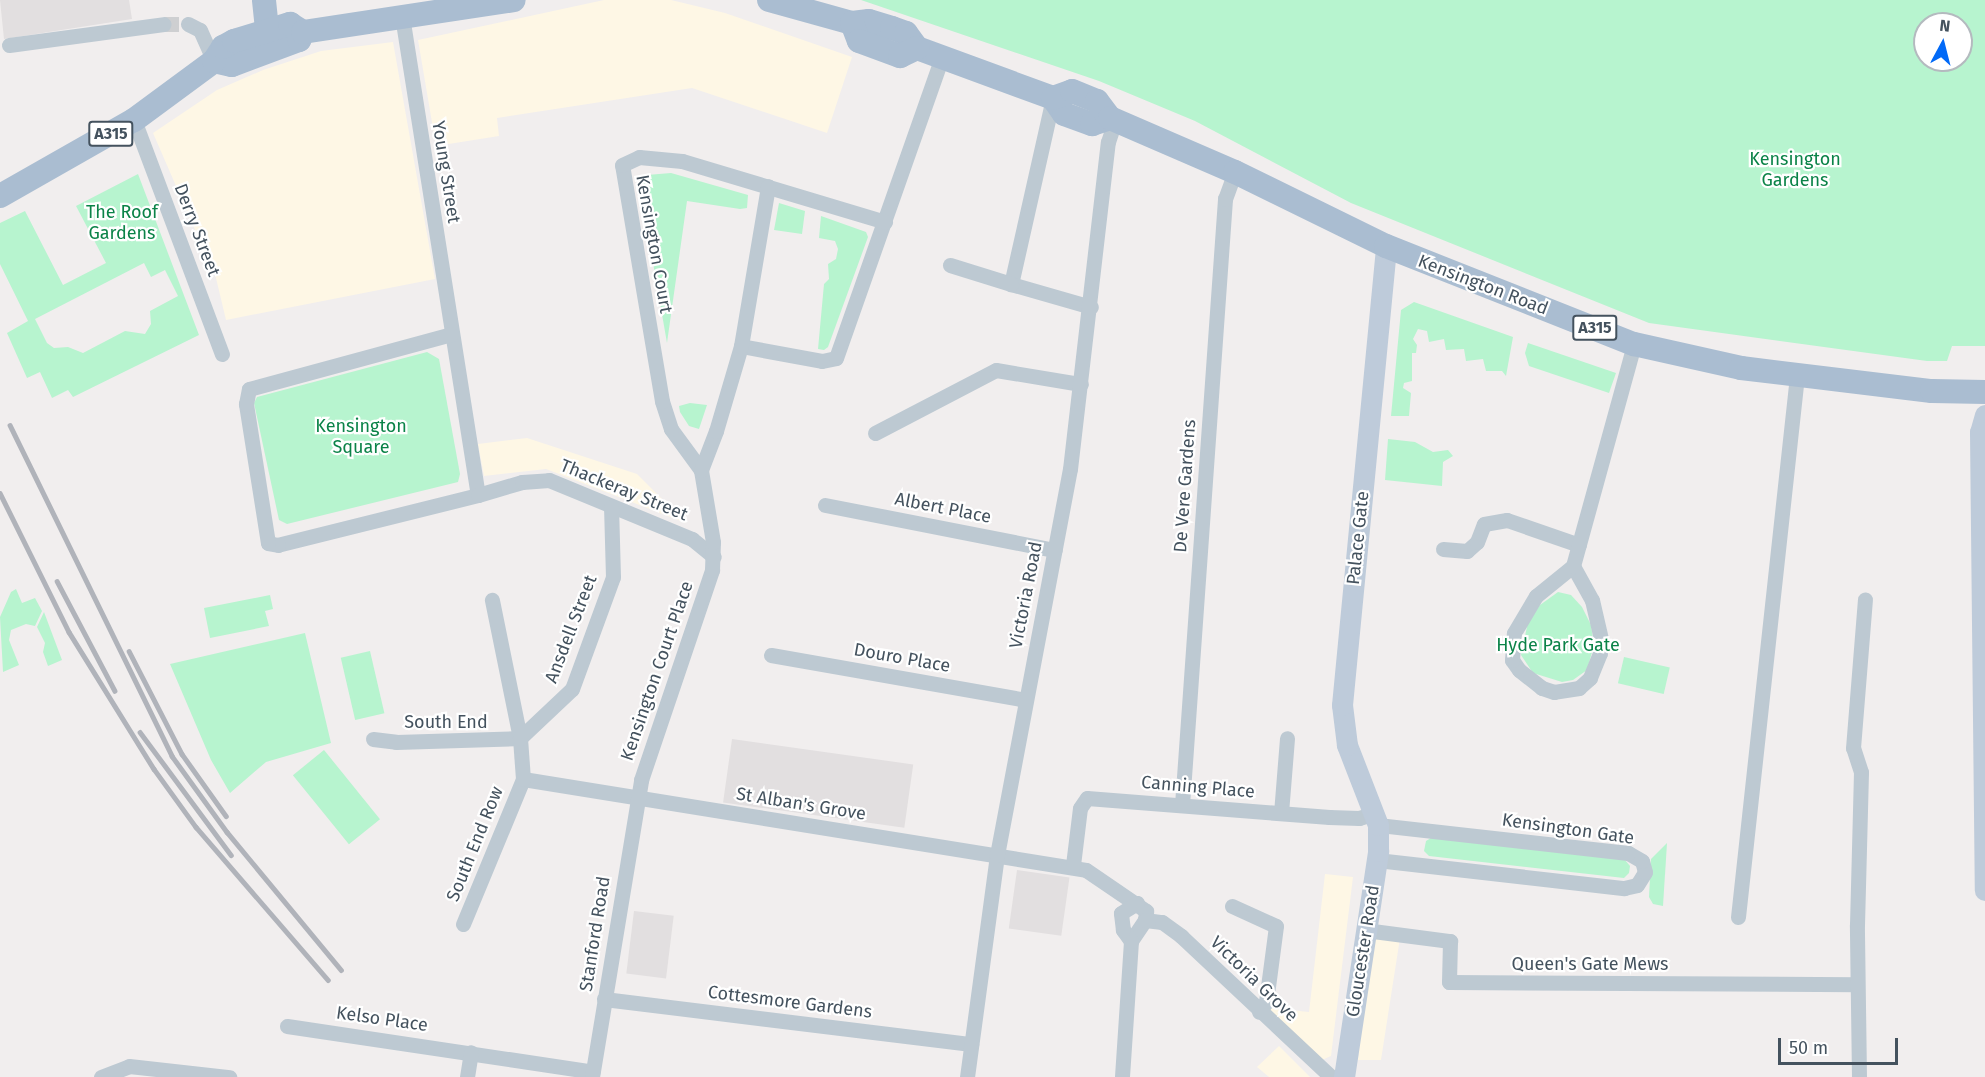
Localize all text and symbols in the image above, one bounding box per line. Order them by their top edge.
north arrow [1913,12,1973,72]
text: N [1939,16,1951,36]
street label: Young Street [427,119,465,225]
road number: A315 [87,121,135,147]
park label: Kensington Gardens [1749,149,1841,192]
street label: Kensington Court [631,173,677,315]
street label: Derry Street [169,180,225,280]
park label: The Roof Gardens [86,202,158,244]
street label: Kensington Road [1415,250,1551,320]
road number: A315 [1571,315,1619,341]
park label: Kensington Square [315,416,407,458]
street label: De Vere Gardens [1170,419,1200,553]
street label: Thackeray Street [557,455,691,525]
street label: Albert Place [893,488,993,528]
street label: Palace Gate [1342,490,1374,586]
street label: Victoria Road [1005,540,1047,650]
street label: Ansdell Street [540,572,602,686]
street label: Kensington Court Place [616,578,698,764]
park label: Hyde Park Gate [1496,634,1620,656]
street label: Douro Place [852,639,952,677]
street label: South End [404,711,488,733]
street label: Canning Place [1140,771,1256,803]
street label: South End Row [442,783,508,905]
street label: St Alban's Grove [735,783,867,825]
street label: Kensington Gate [1500,809,1636,849]
street label: Stanford Road [575,875,615,993]
street label: Gloucester Road [1342,884,1384,1018]
street label: Victoria Grove [1206,932,1302,1026]
street label: Queen's Gate Mews [1512,953,1668,975]
street label: Cottesmore Gardens [707,981,873,1023]
street label: Kelso Place [335,1002,429,1036]
scale bar [1781,1026,1901,1064]
text: 50 m [1789,1037,1828,1059]

